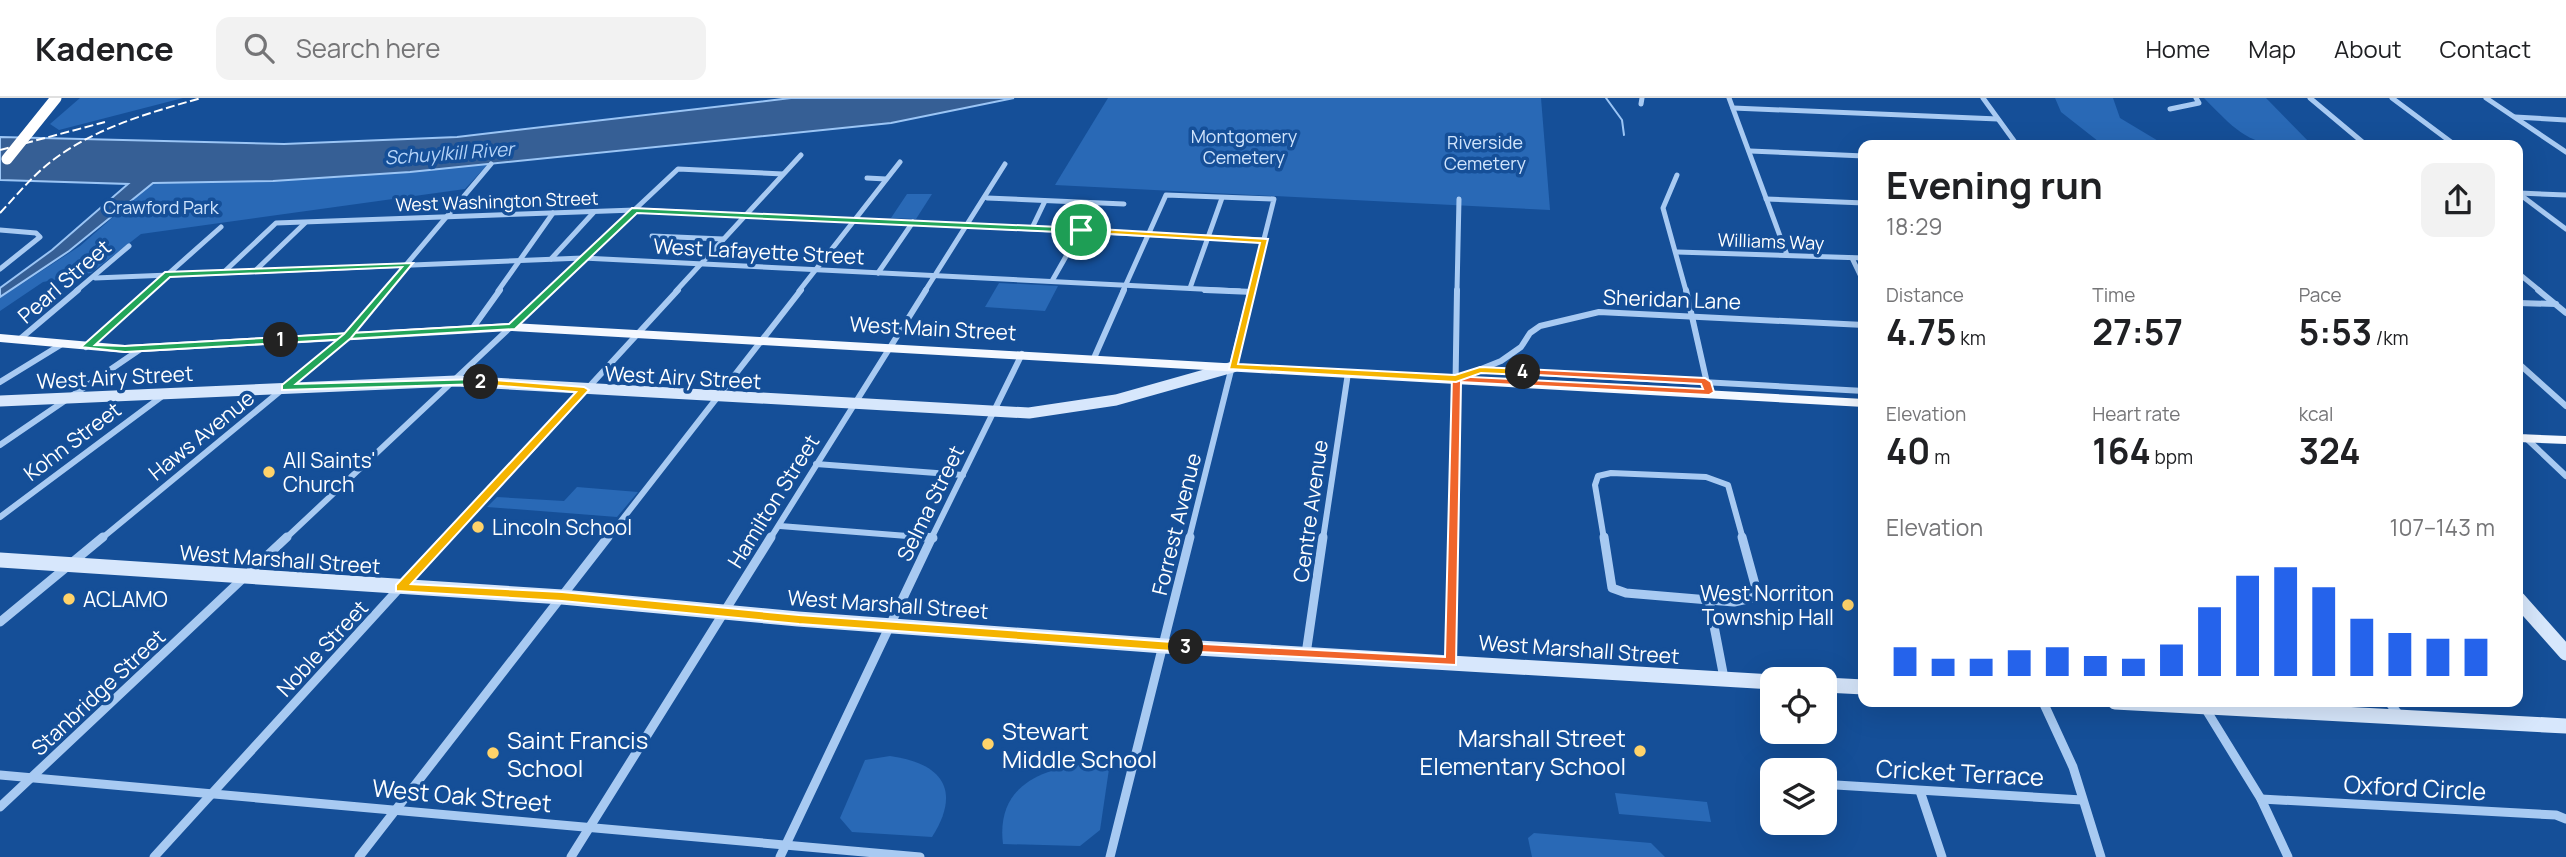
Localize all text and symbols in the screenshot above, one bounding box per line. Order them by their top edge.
search box [216,17,706,80]
text: Kadence [35,26,174,71]
icon: search [240,29,278,67]
text: Search here [296,30,440,66]
text: Home [2145,32,2210,65]
text: Map [2248,32,2296,65]
text: About [2334,32,2402,65]
text: Contact [2440,32,2531,65]
park label: Montgomery Cemetery [1191,124,1298,169]
park label: Riverside Cemetery [1444,130,1527,175]
water label: Schuylkill River [384,135,517,170]
text: Evening run [1886,158,2103,210]
button: share [2421,163,2495,237]
street label: West Washington Street [395,185,599,217]
park label: Crawford Park [103,195,220,219]
pin [1051,200,1111,260]
text: 18:29 [1886,210,1943,242]
icon: arrive [1062,211,1100,249]
street label: Williams Way [1717,227,1825,255]
street label: West Lafayette Street [653,231,865,271]
street label: Pearl Street [12,233,116,329]
text: Distance [1886,282,1964,308]
text: Time [2092,282,2135,308]
text: Pace [2299,282,2342,308]
street label: Sheridan Lane [1603,283,1741,315]
text: 4.75 [1886,308,1956,356]
text: 27:57 [2092,308,2183,356]
text: 5:53 [2299,308,2372,356]
street label: West Main Street [849,310,1017,346]
pin: 1 [264,322,298,358]
text: km [1956,325,1986,351]
text: /km [2372,325,2409,351]
text: 1 [276,326,285,352]
pin: 4 [1506,354,1540,390]
text: 4 [1517,358,1528,384]
street label: West Airy Street [36,359,194,395]
street label: West Airy Street [604,359,762,395]
pin: 2 [463,364,498,400]
text: 2 [475,368,486,394]
street label: Haws Avenue [142,384,260,486]
street label: Kohn Street [18,395,126,487]
text: Elevation [1886,401,1966,427]
text: Heart rate [2092,401,2180,427]
text: kcal [2299,401,2333,427]
text: 40 [1886,427,1930,475]
text: 164 [2092,427,2151,475]
text: 324 [2299,427,2360,475]
street label: Hamilton Street [721,429,825,573]
street label: Centre Avenue [1286,438,1334,584]
street label: Selma Street [890,440,970,566]
text: m [1930,444,1950,470]
text: bpm [2151,444,2193,470]
place label: All Saints' Church [283,446,376,498]
street label: Forrest Avenue [1145,450,1207,598]
marker: All Saints' Church [261,464,277,480]
text: Elevation [1886,511,1983,543]
text: 107–143 m [2389,511,2495,543]
place label: Lincoln School [492,513,632,541]
marker: Lincoln School [470,519,486,535]
street label: West Marshall Street [178,538,382,580]
place label: West Norriton Township Hall [1700,579,1834,631]
street label: West Marshall Street [786,583,990,625]
place label: ACLAMO [83,585,168,613]
marker: ACLAMO [61,591,77,607]
street label: Noble Street [270,594,374,702]
marker: West Norriton Township Hall [1840,597,1856,613]
street label: Stanbridge Street [25,623,171,761]
street label: West Marshall Street [1477,628,1681,670]
pin: 3 [1168,630,1204,664]
text: 3 [1180,633,1191,659]
map controls [1760,667,1837,835]
button: locate [1760,667,1837,744]
place label: Stewart Middle School [1002,714,1157,775]
place label: Marshall Street Elementary School [1420,721,1626,782]
place label: Saint Francis School [507,723,648,784]
marker: Stewart Middle School [980,736,996,752]
marker: Marshall Street Elementary School [1632,743,1648,759]
marker: Saint Francis School [485,745,501,761]
street label: Cricket Terrace [1875,751,2045,793]
button: layers [1760,758,1837,835]
street label: Oxford Circle [2343,767,2487,807]
street label: West Oak Street [371,771,553,819]

